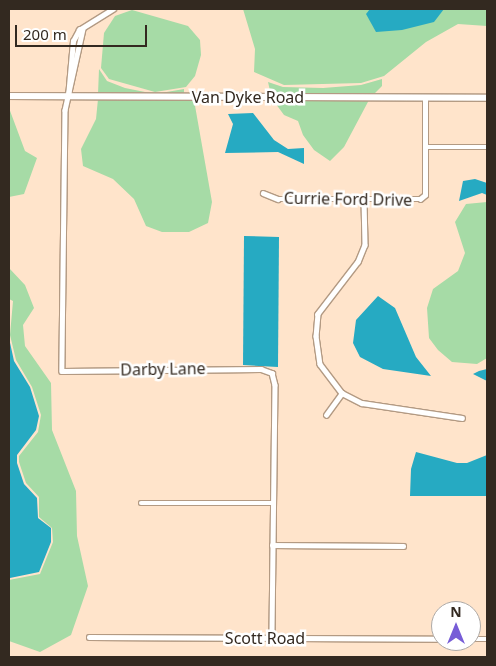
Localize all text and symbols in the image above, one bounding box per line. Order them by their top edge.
scale bar [18,15,150,47]
text: 200 m [23,24,67,44]
street label: Van Dyke Road [192,87,304,107]
street label: Currie Ford Drive [284,188,412,210]
street label: Darby Lane [120,359,206,379]
north arrow [431,601,481,651]
text: N [450,602,462,621]
street label: Scott Road [225,628,305,648]

